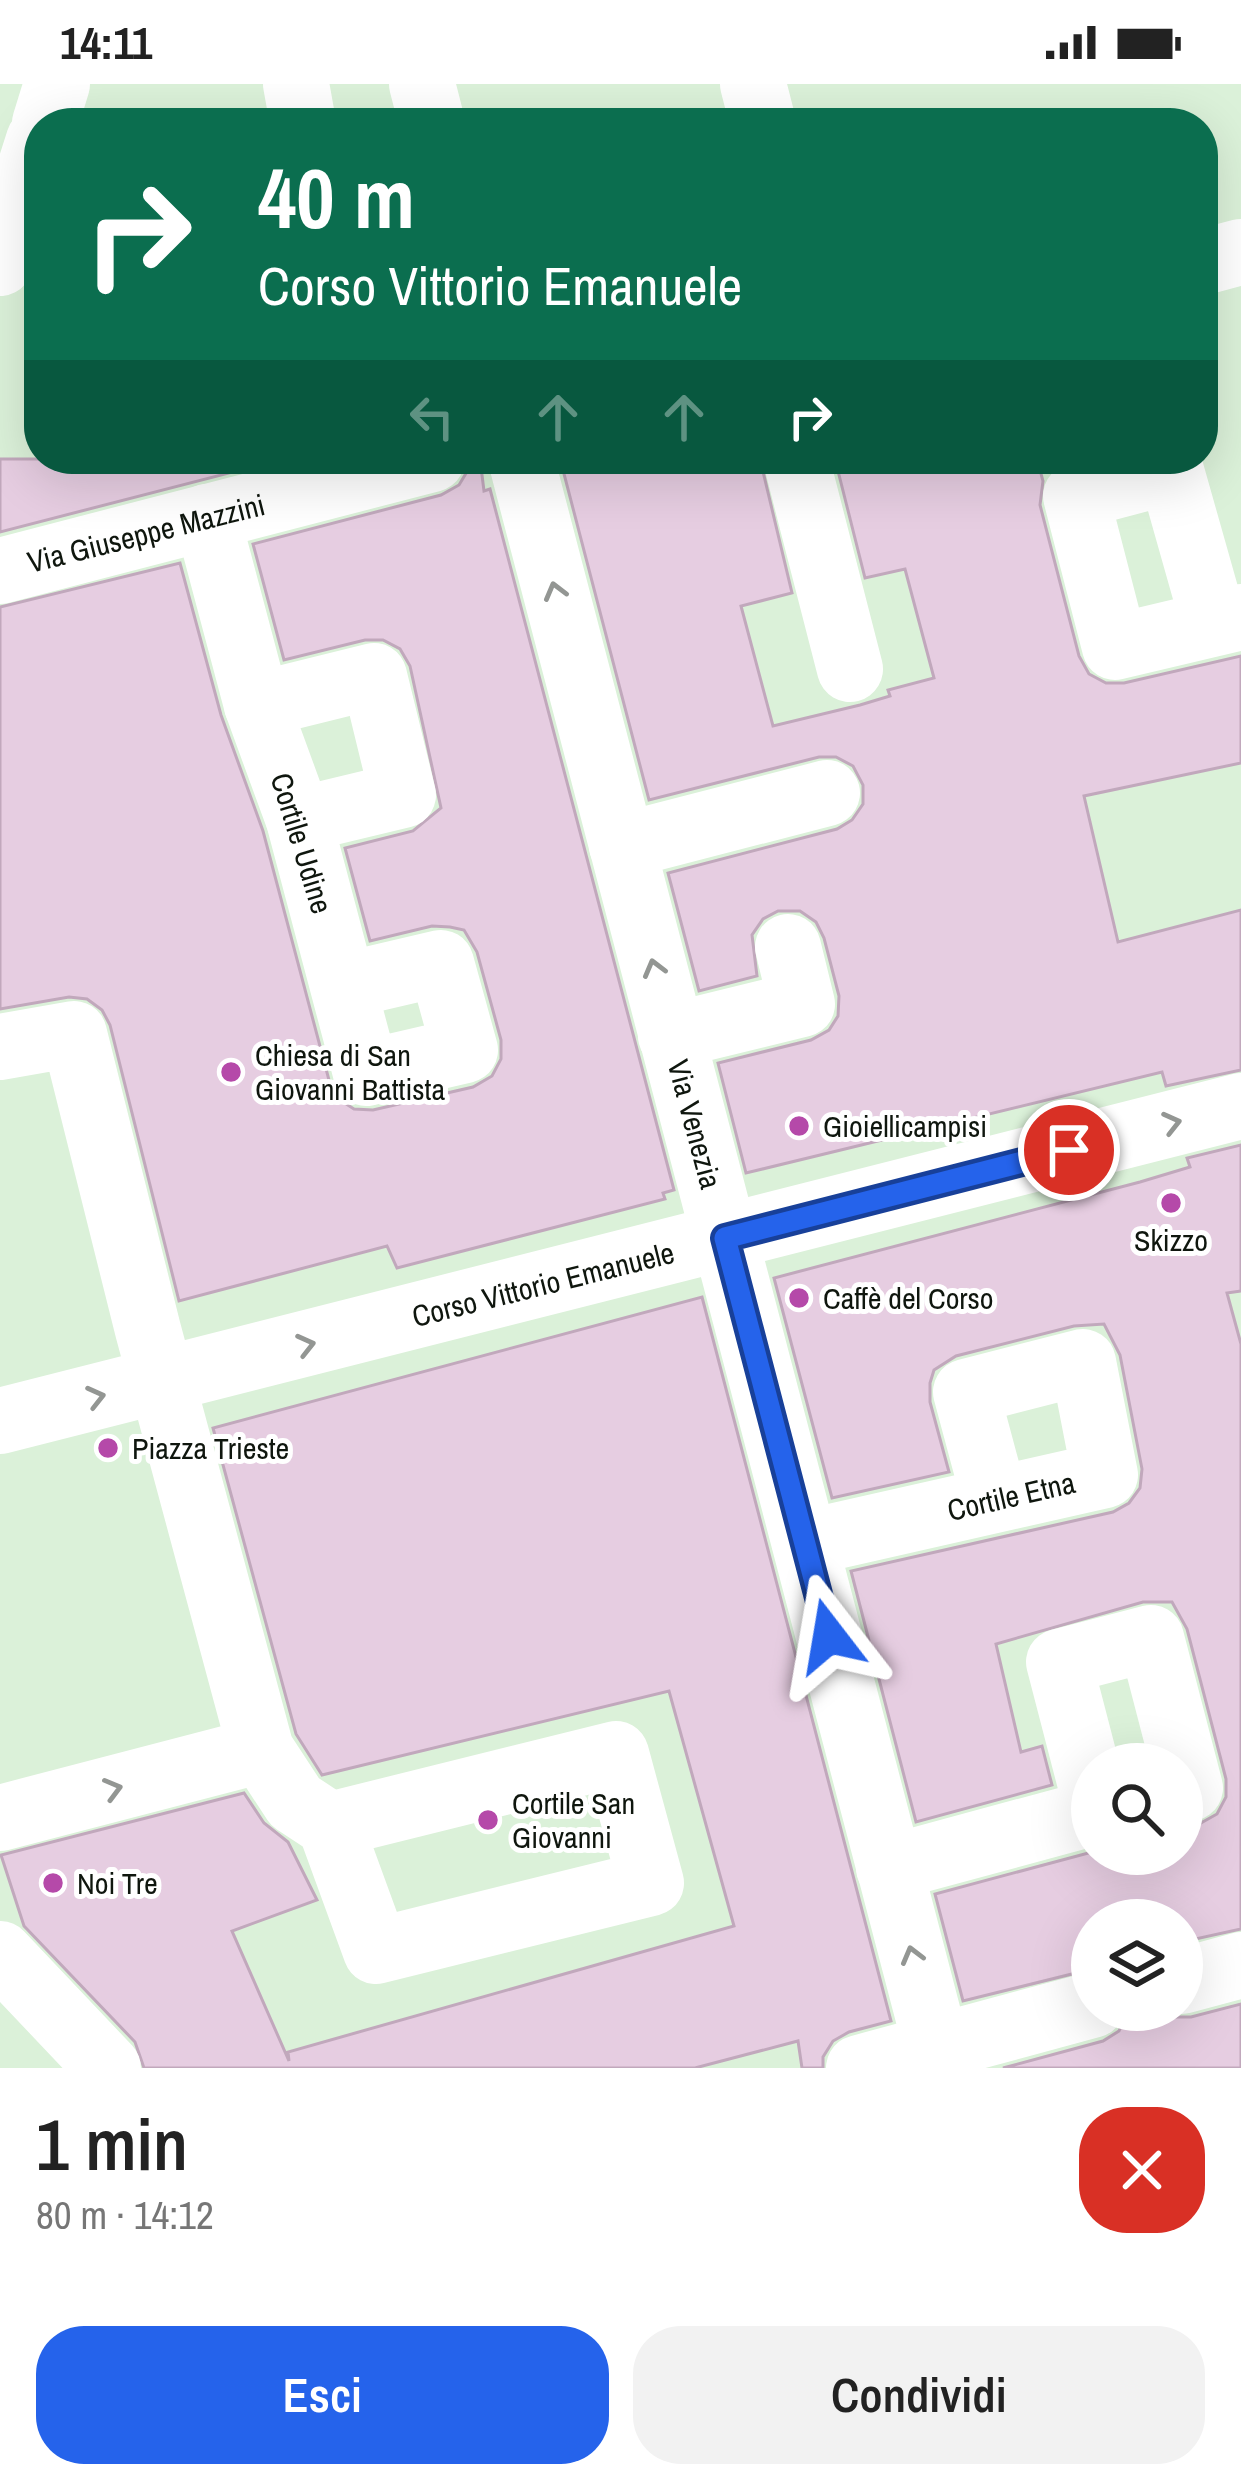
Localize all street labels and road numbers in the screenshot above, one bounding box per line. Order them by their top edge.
street label: Via Giuseppe Mazzini [23,484,269,582]
street label: Cortile Udine [262,768,342,918]
street label: Via Venezia [659,1055,732,1193]
street label: Corso Vittorio Emanuele [408,1232,678,1336]
street label: Cortile Etna [943,1462,1079,1530]

